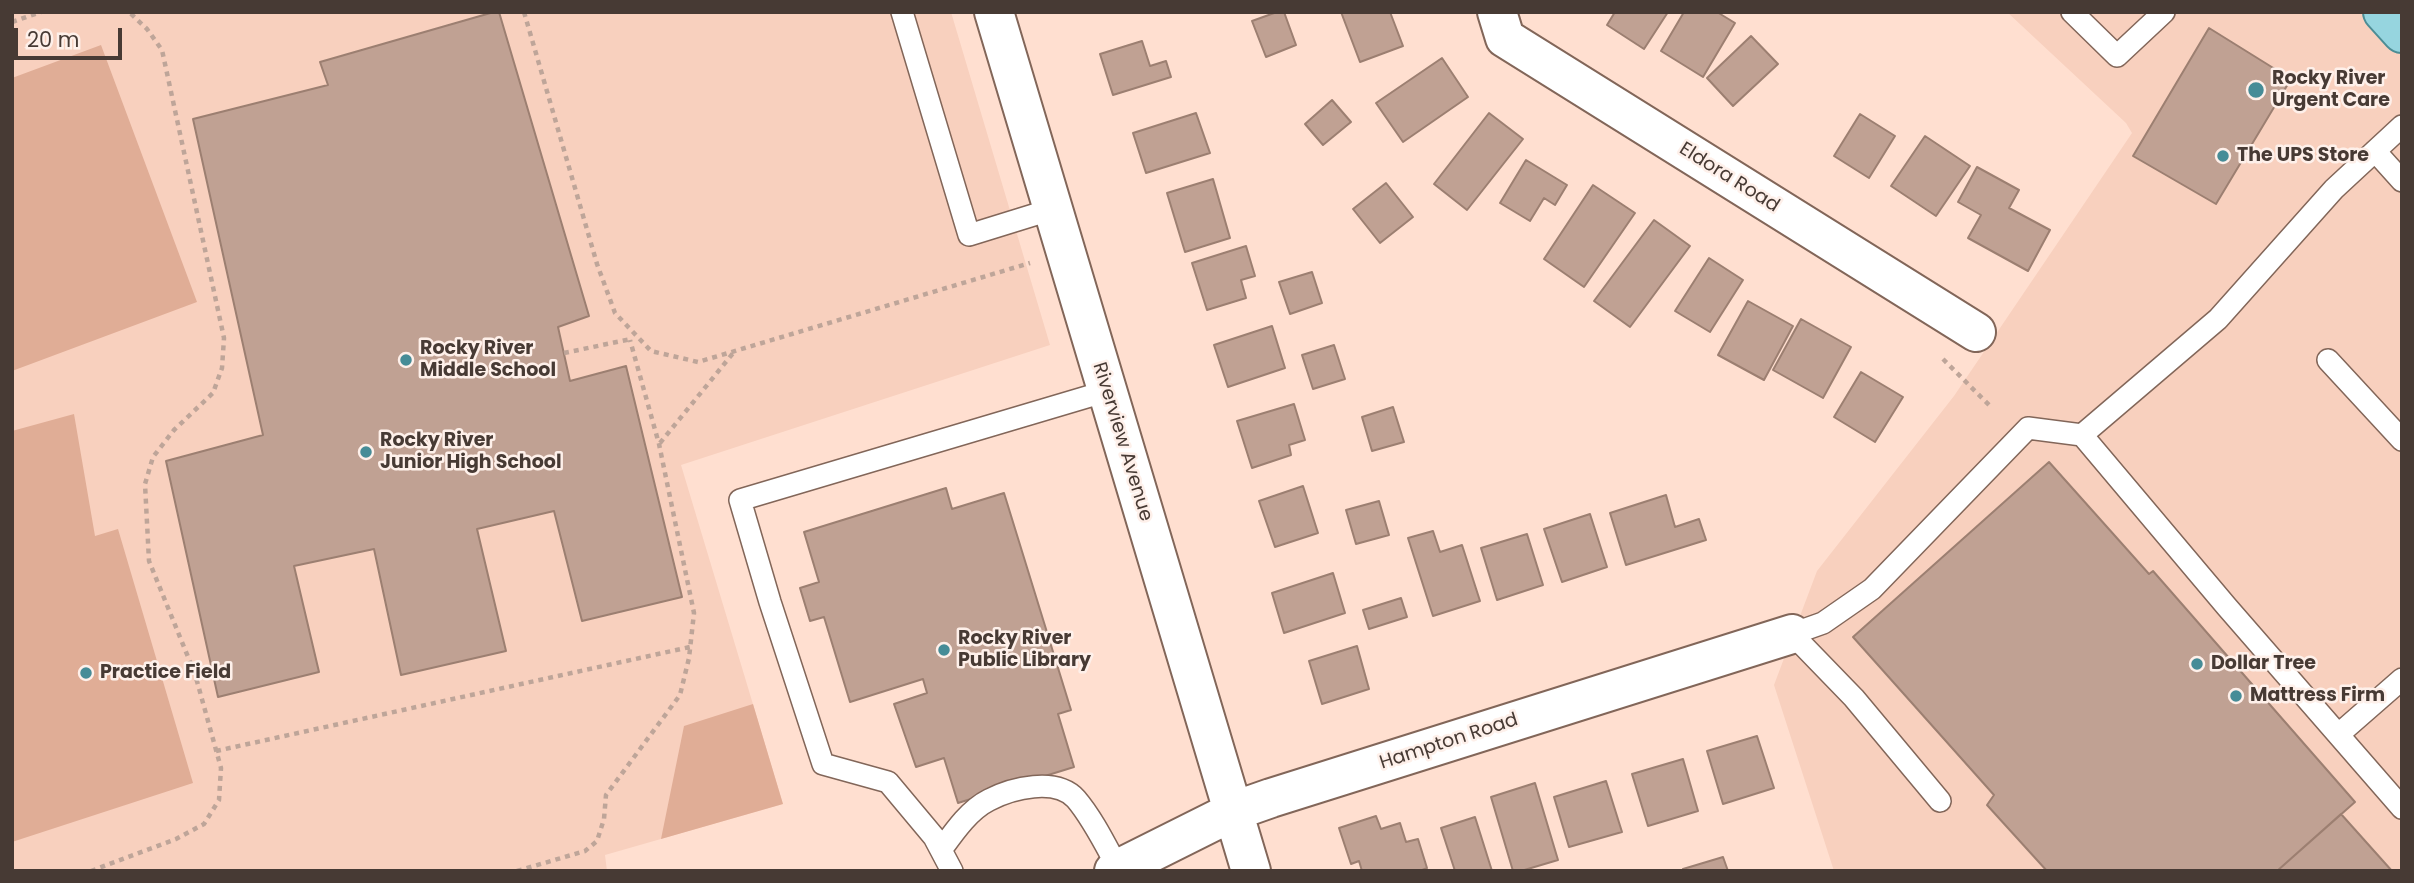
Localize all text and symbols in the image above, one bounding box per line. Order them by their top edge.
scale bar [18,14,126,58]
text: 20 m [27,25,80,54]
place label: Rocky River Urgent Care [2272,68,2390,112]
marker: Rocky River Urgent Care [2246,80,2266,100]
street label: Eldora Road [1675,138,1783,218]
place label: The UPS Store [2237,145,2369,167]
marker: The UPS Store [2215,148,2231,164]
place label: Rocky River Middle School [420,338,556,382]
marker: Rocky River Middle School [398,352,414,368]
street label: Riverview Avenue [1087,360,1157,524]
place label: Rocky River Junior High School [380,430,561,474]
marker: Rocky River Junior High School [358,444,374,460]
place label: Rocky River Public Library [958,628,1091,672]
marker: Rocky River Public Library [936,642,952,658]
place label: Dollar Tree [2211,653,2316,675]
marker: Dollar Tree [2189,656,2205,672]
place label: Practice Field [100,662,231,684]
marker: Practice Field [78,665,94,681]
place label: Mattress Firm [2250,685,2385,707]
marker: Mattress Firm [2228,688,2244,704]
street label: Hampton Road [1377,709,1521,775]

